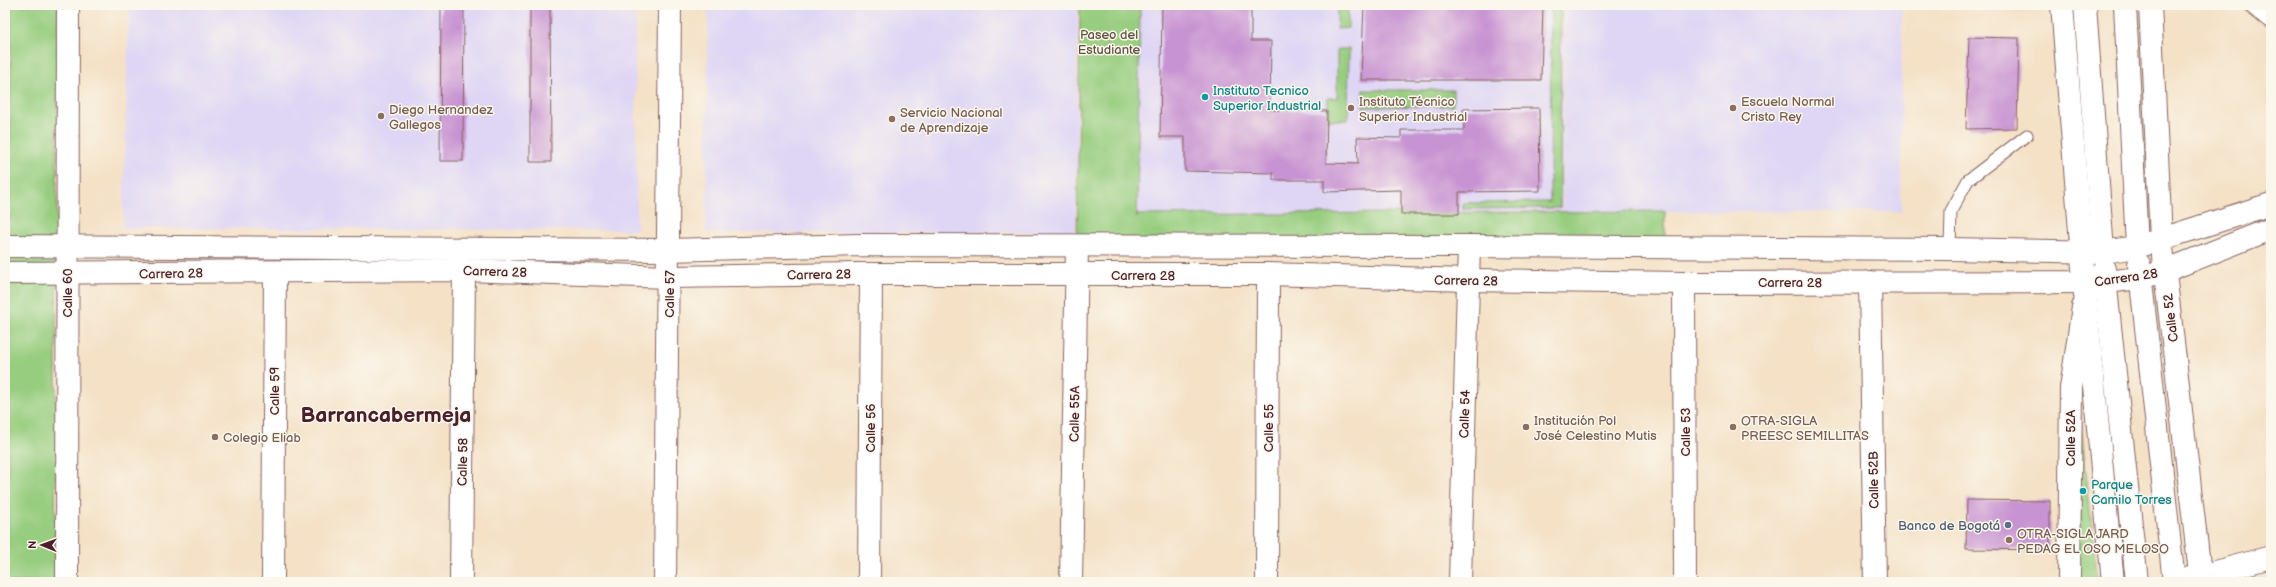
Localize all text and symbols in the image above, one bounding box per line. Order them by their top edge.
park label: Paseo del Estudiante [1078,27,1141,58]
place label: Instituto Tecnico Superior Industrial [1213,83,1321,114]
marker: Instituto Tecnico Superior Industrial [1200,92,1210,102]
place label: Instituto Técnico Superior Industrial [1359,94,1467,125]
place label: Escuela Normal Cristo Rey [1741,94,1835,125]
place label: Diego Hernandez Gallegos [389,102,494,133]
marker: Instituto Técnico Superior Industrial [1346,103,1356,113]
marker: Escuela Normal Cristo Rey [1728,103,1738,113]
place label: Servicio Nacional de Aprendizaje [900,105,1003,136]
marker: Diego Hernandez Gallegos [376,111,386,121]
marker: Servicio Nacional de Aprendizaje [887,114,897,124]
street label: Carrera 28 [463,263,528,281]
street label: Carrera 28 [139,265,204,283]
street label: Carrera 28 [787,266,852,284]
street label: Carrera 28 [2093,266,2159,290]
street label: Calle 60 [60,268,76,318]
street label: Carrera 28 [1111,268,1175,284]
street label: Calle 57 [662,270,678,318]
street label: Carrera 28 [1434,272,1499,290]
street label: Carrera 28 [1758,275,1822,291]
street label: Calle 52 [2160,292,2182,343]
street label: Calle 59 [267,367,283,415]
street label: Calle 55A [1067,386,1083,442]
street label: Calle 54 [1456,389,1474,439]
district label: Barrancabermeja [301,403,471,428]
street label: Calle 56 [863,403,879,452]
street label: Calle 55 [1261,404,1277,452]
street label: Calle 53 [1678,408,1694,456]
street label: Calle 52A [2063,410,2079,466]
place label: Institución Pol José Celestino Mutis [1534,413,1657,444]
place label: OTRA-SIGLA PREESC SEMILLITAS [1741,413,1869,444]
marker: Institución Pol José Celestino Mutis [1521,422,1531,432]
marker: OTRA-SIGLA PREESC SEMILLITAS [1728,422,1738,432]
place label: Colegio Eliab [223,430,301,446]
marker: Colegio Eliab [210,432,220,442]
street label: Calle 58 [455,437,471,486]
street label: Calle 52B [1865,451,1883,509]
place label: Parque Camilo Torres [2091,477,2172,508]
marker: Parque Camilo Torres [2078,486,2088,496]
place label: Banco de Bogotá [1898,518,2000,534]
marker: Banco de Bogotá [2003,520,2013,530]
north arrow [22,525,62,565]
place label: OTRA-SIGLA JARD PEDAG EL OSO MELOSO [2017,526,2169,557]
marker: OTRA-SIGLA JARD PEDAG EL OSO MELOSO [2004,535,2014,545]
text: N [26,541,39,549]

